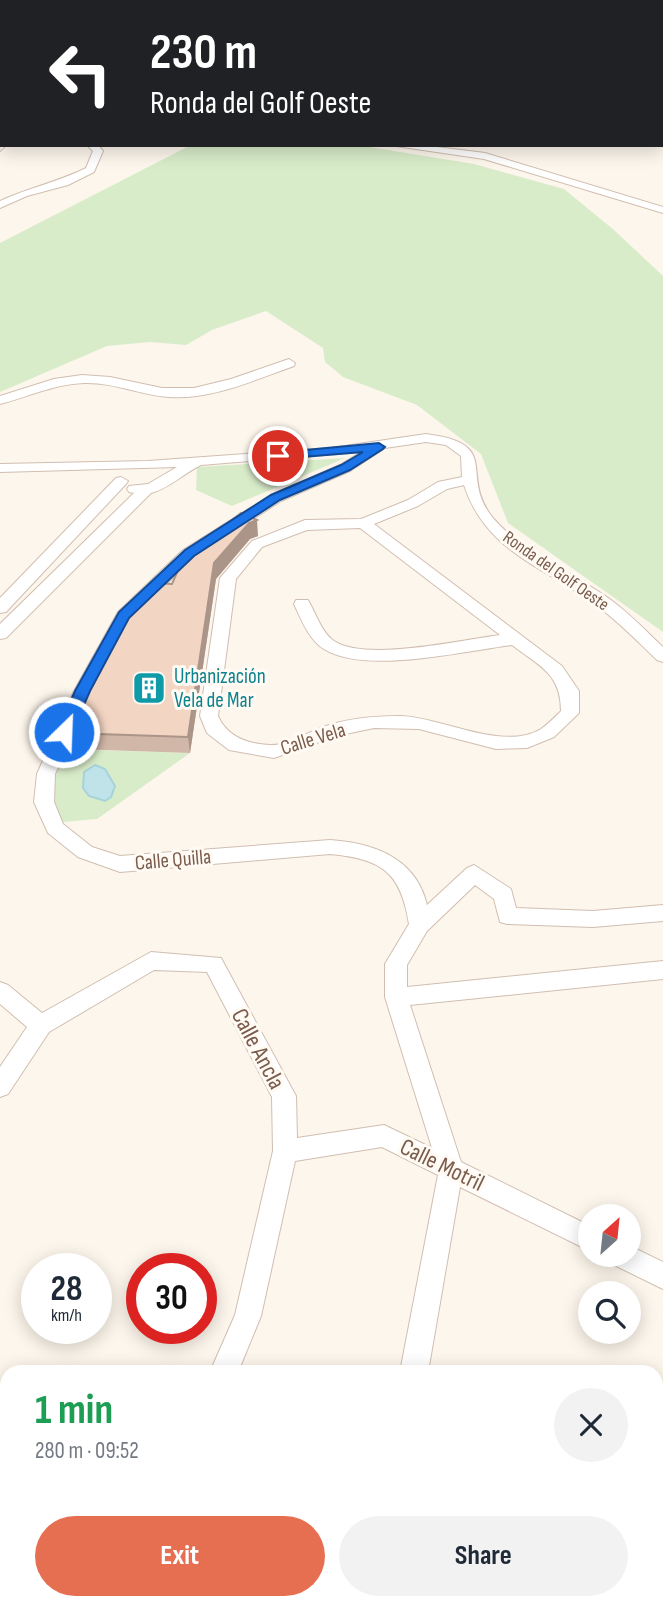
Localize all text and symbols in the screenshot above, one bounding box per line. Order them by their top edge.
text: 230 m [150,24,257,83]
icon: left [35,28,126,119]
text: Ronda del Golf Oeste [150,84,371,123]
pin [248,426,308,486]
icon: arrive [259,437,297,475]
street label: Ronda del Golf Oeste [499,527,613,615]
place label: Urbanización Vela de Mar [174,664,266,713]
building icon: Urbanización Vela de Mar [130,669,168,707]
position arrow [27,695,101,769]
street label: Calle Vela [277,717,349,761]
street label: Calle Quilla [134,844,212,876]
street label: Calle Ancla [225,1004,291,1094]
street label: Calle Motril [395,1132,489,1198]
north arrow [578,1204,640,1267]
map controls [578,1204,641,1344]
speed limit sign: 30 [126,1253,217,1344]
text: 28 [51,1268,82,1311]
button: search [578,1281,641,1344]
text: km/h [51,1305,82,1326]
text: 1 min [35,1385,113,1436]
button: close [554,1388,628,1462]
text: 280 m · 09:52 [35,1437,139,1465]
button: Exit [35,1516,325,1596]
button: Share [339,1516,628,1596]

